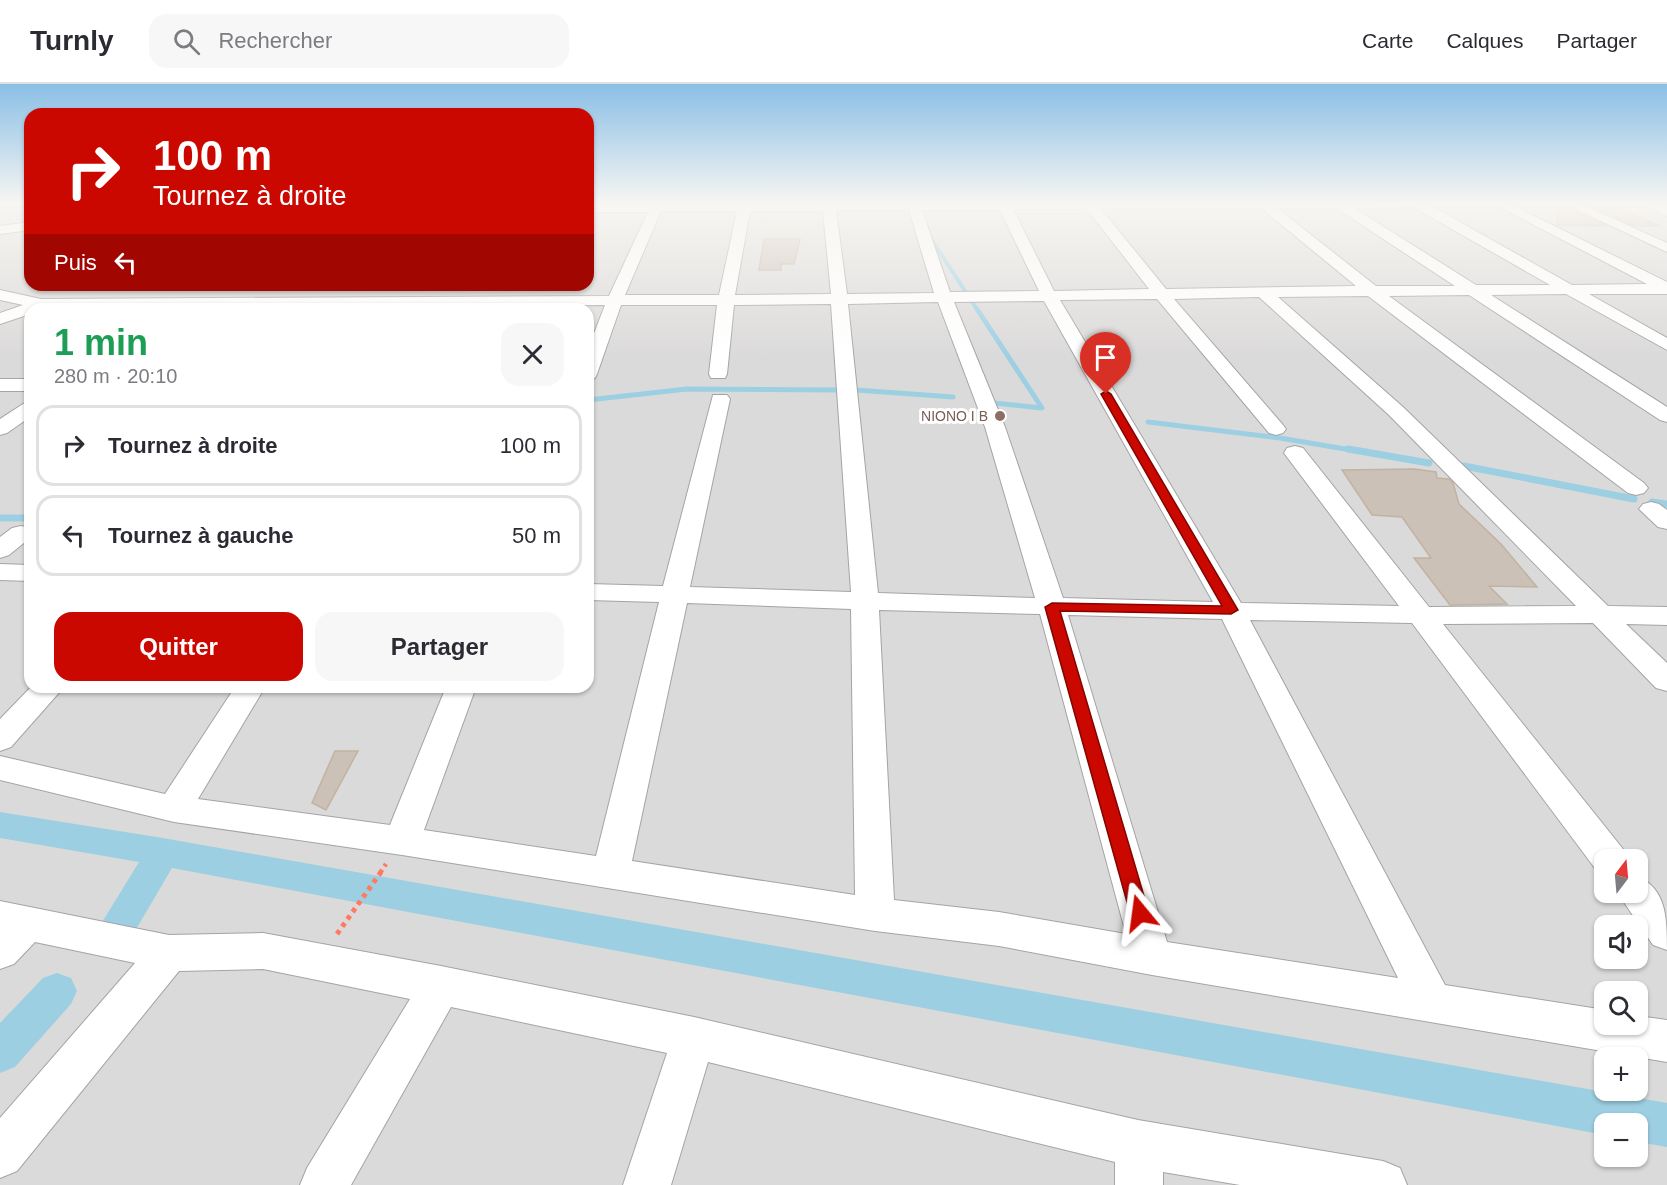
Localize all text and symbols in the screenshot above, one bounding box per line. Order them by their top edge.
search box [149,14,569,68]
text: Turnly [30,25,113,56]
icon: search [170,25,203,58]
text: Rechercher [218,28,332,53]
text: Carte [1362,29,1413,52]
text: Calques [1446,29,1523,52]
text: Partager [1556,29,1637,52]
icon: right [54,132,132,210]
text: 100 m [153,132,272,179]
text: Tournez à droite [153,181,347,211]
icon: left [109,246,142,279]
text: Puis [54,250,97,275]
text: 1 min [54,322,148,363]
button: close [501,323,564,386]
pin [1080,332,1131,394]
icon: arrive [1089,341,1122,374]
text: 280 m · 20:10 [54,365,177,387]
place label: NIONO I B [921,408,988,424]
marker: NIONO I B [993,409,1007,423]
icon: right [57,429,90,462]
text: Tournez à droite [108,433,278,458]
text: 100 m [500,433,561,458]
icon: left [57,519,90,552]
text: Tournez à gauche [108,523,293,548]
text: 50 m [512,523,561,548]
button: Quitter [54,612,303,681]
button: Partager [315,612,564,681]
north arrow [1594,849,1648,903]
map controls [1594,849,1648,1167]
position arrow [1108,881,1172,945]
button: sound [1594,915,1648,969]
button: search [1594,981,1648,1035]
button: + [1594,1047,1648,1101]
button: − [1594,1113,1648,1167]

